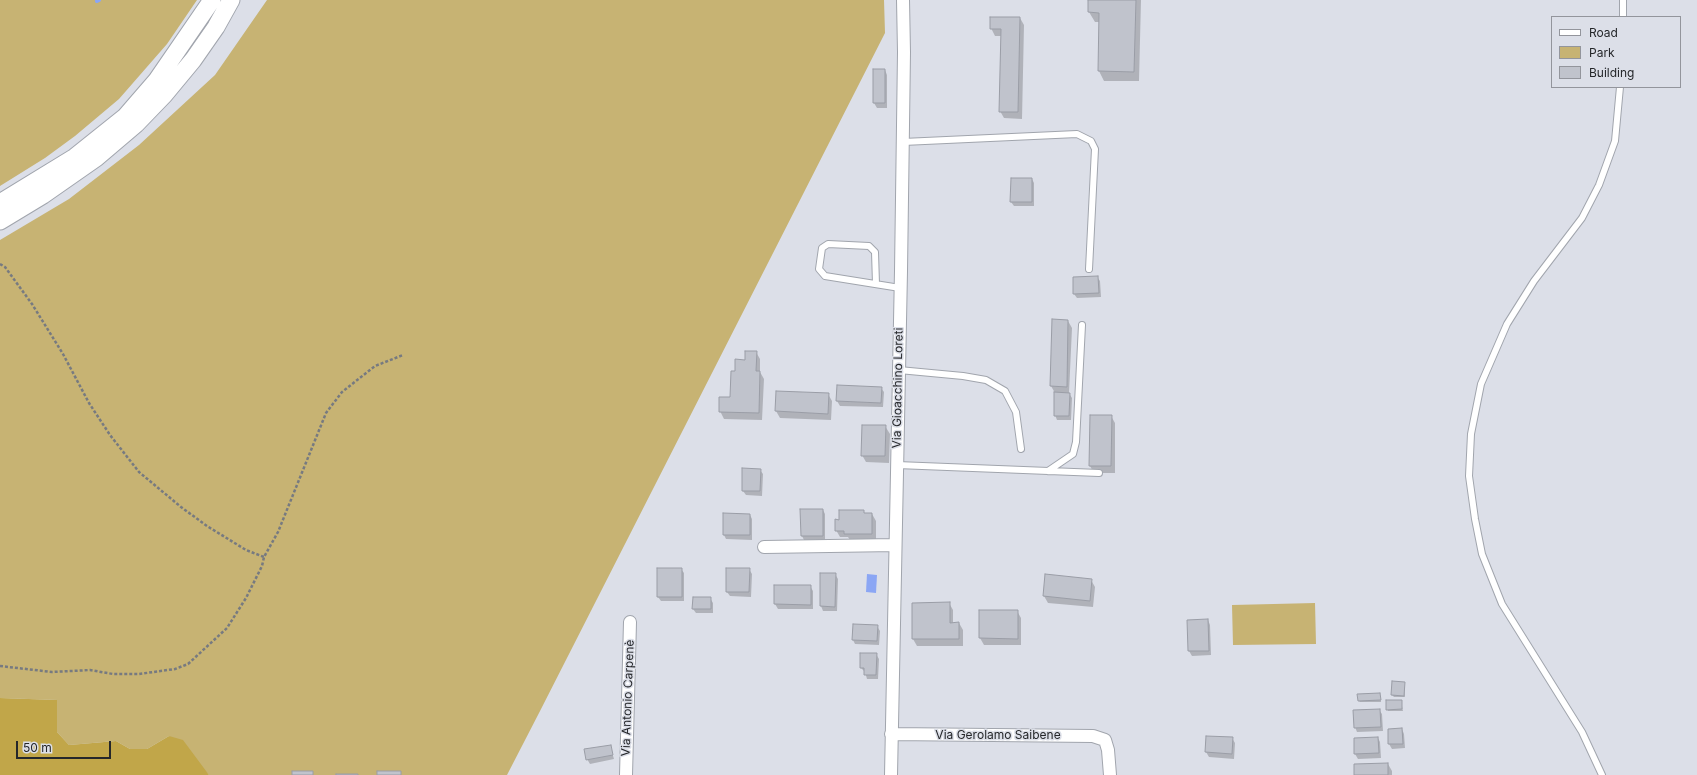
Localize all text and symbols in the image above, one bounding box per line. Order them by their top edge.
legend [1551,16,1681,88]
text: Road [1589,25,1618,40]
text: Park [1589,45,1615,60]
text: Building [1589,65,1634,80]
street label: Via Gioacchino Loreti [890,328,906,448]
street label: Via Antonio Carpenè [619,639,637,757]
street label: Via Gerolamo Saibene [935,728,1061,742]
scale bar [18,733,113,759]
text: 50 m [23,740,52,755]

